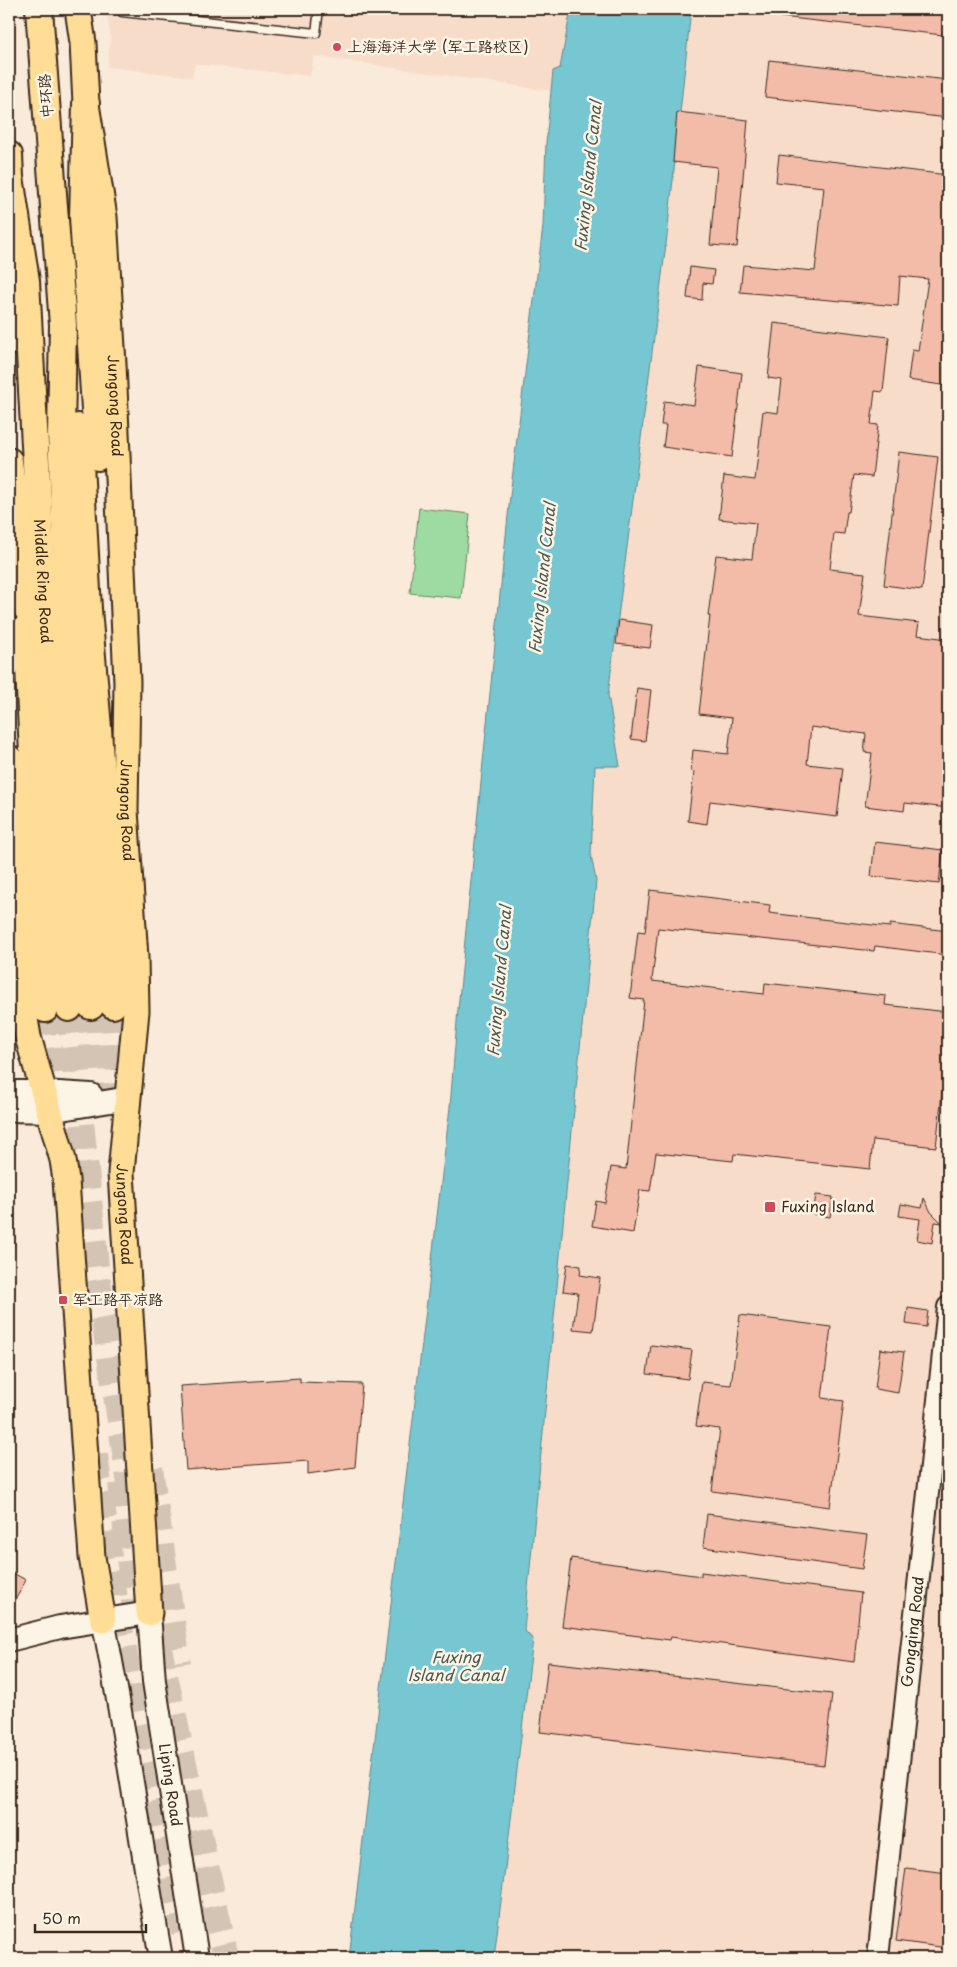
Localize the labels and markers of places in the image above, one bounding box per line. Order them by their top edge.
place label: 上海海洋大学 (军工路校区) [347,34,529,57]
marker: 上海海洋大学 (军工路校区) [331,41,343,53]
place label: Fuxing Island [781,1194,875,1217]
marker: Fuxing Island [763,1200,777,1214]
place label: 军工路平凉路 [73,1287,163,1310]
marker: 军工路平凉路 [57,1294,69,1306]

